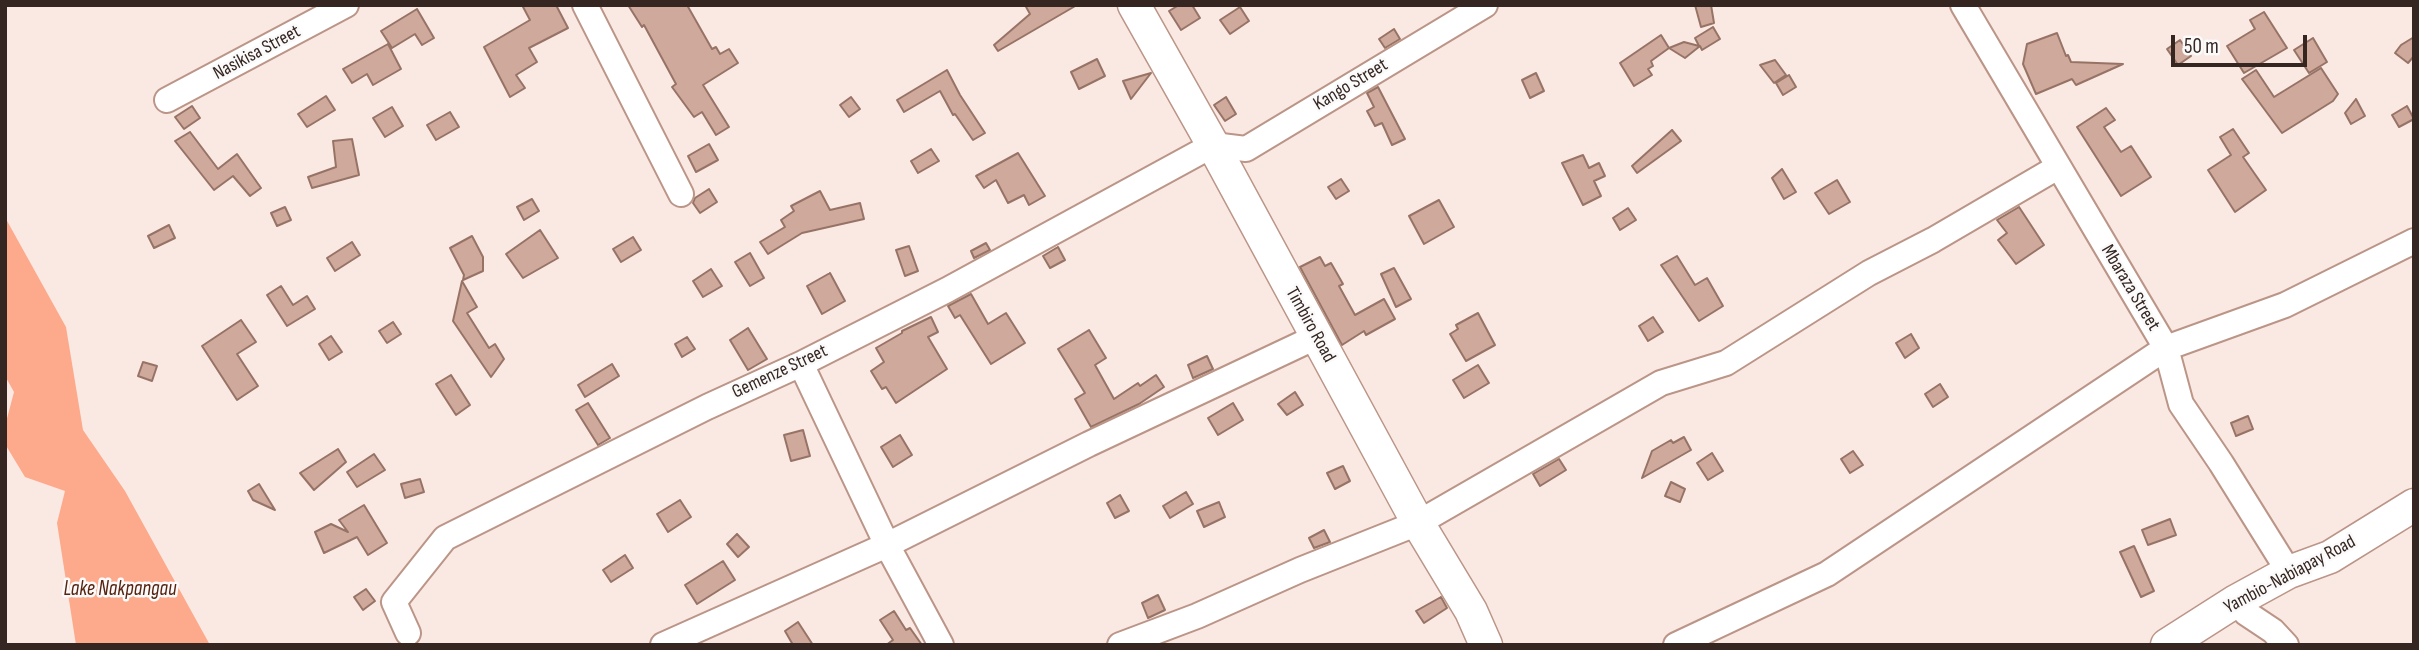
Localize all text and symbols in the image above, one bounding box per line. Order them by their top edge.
street label: Nasikisa Street [210,21,304,85]
scale bar [2174,21,2310,65]
text: 50 m [2184,34,2219,59]
street label: Kango Street [1310,54,1392,116]
street label: Mbaraza Street [2095,241,2165,335]
street label: Timbiro Road [1280,283,1340,367]
street label: Gemenze Street [729,340,831,404]
street label: Yambio-Nabiapay Road [2220,531,2360,619]
water label: Lake Nakpangau [63,577,177,603]

